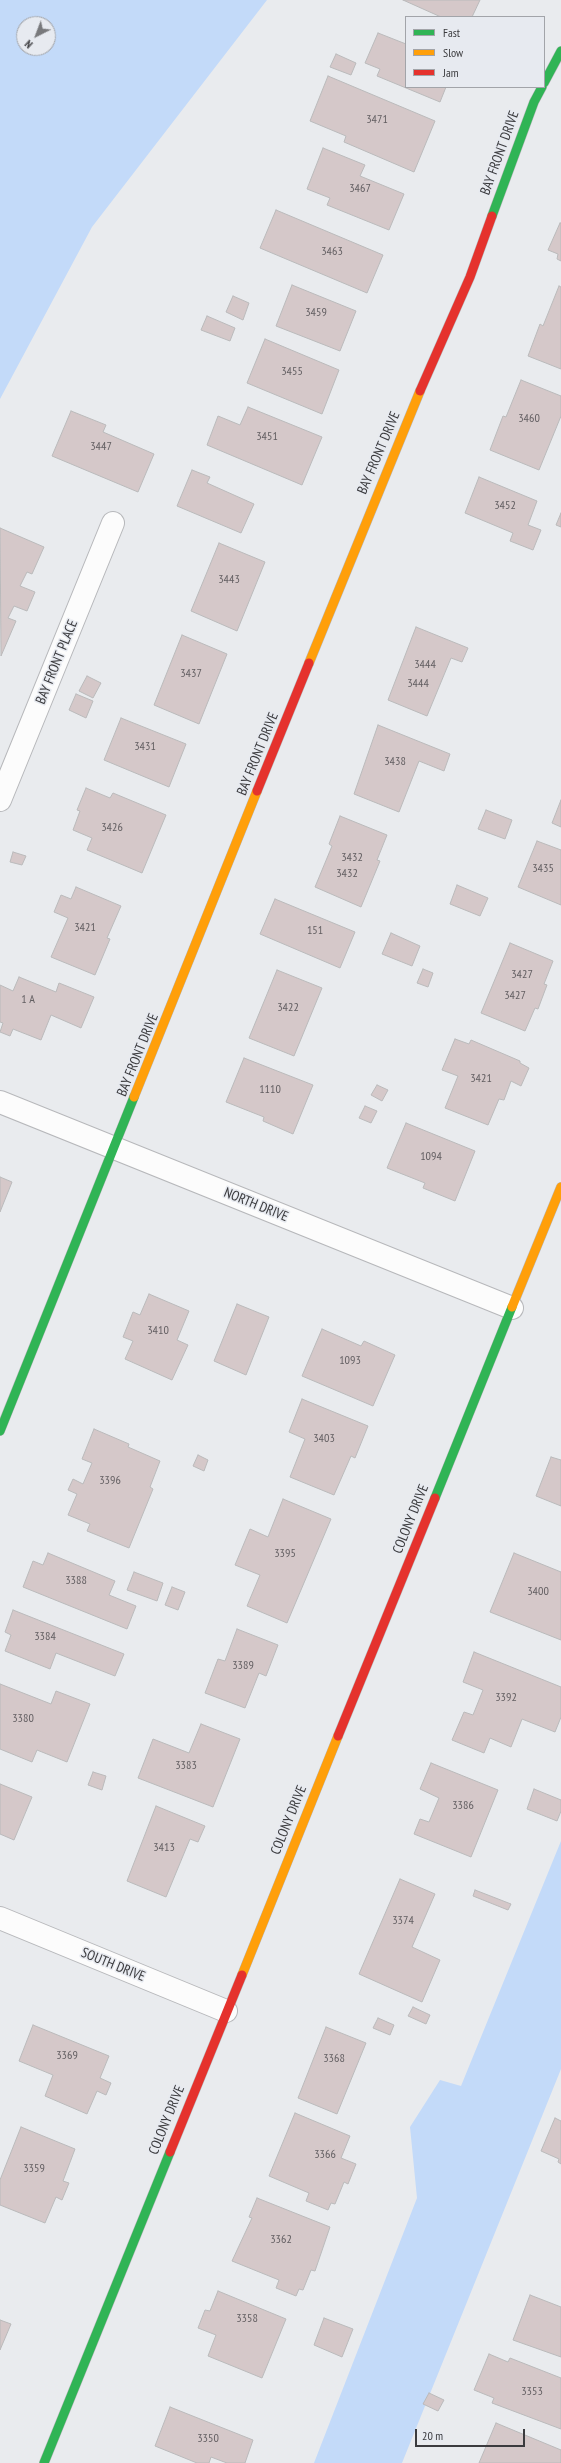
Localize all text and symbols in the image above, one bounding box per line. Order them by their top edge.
north arrow [16,16,56,56]
legend [405,16,545,88]
text: Fast [443,25,460,40]
text: N [22,37,36,51]
text: Slow [443,45,463,60]
text: Jam [443,65,459,80]
street label: BAY FRONT DRIVE [477,109,523,197]
house number: 3471 [366,113,388,127]
house number: 3467 [349,182,371,196]
house number: 3463 [321,245,343,259]
house number: 3459 [305,306,327,320]
house number: 3455 [281,365,303,379]
street label: BAY FRONT DRIVE [354,409,404,497]
house number: 3460 [518,412,540,426]
house number: 3451 [256,430,278,444]
house number: 3447 [90,440,112,454]
house number: 3452 [494,499,516,513]
house number: 3443 [218,573,240,587]
street label: BAY FRONT PLACE [32,617,82,707]
house number: 3444 [414,658,436,672]
house number: 3437 [180,667,202,681]
house number: 3444 [407,677,429,691]
street label: BAY FRONT DRIVE [234,710,282,798]
house number: 3431 [134,740,156,754]
house number: 3438 [384,755,406,769]
house number: 3426 [101,821,123,835]
house number: 3432 [341,851,363,865]
house number: 3435 [532,862,554,876]
house number: 3432 [336,867,358,881]
house number: 3421 [74,921,96,935]
house number: 151 [307,924,323,938]
house number: 3427 [511,968,533,982]
house number: 3427 [504,989,526,1003]
house number: 1 A [21,993,35,1007]
house number: 3422 [277,1001,299,1015]
street label: BAY FRONT DRIVE [114,1011,162,1099]
house number: 3421 [470,1072,492,1086]
house number: 1110 [259,1083,281,1097]
house number: 1094 [420,1150,442,1164]
street label: NORTH DRIVE [221,1185,291,1225]
house number: 3410 [147,1324,169,1338]
house number: 1093 [339,1354,361,1368]
house number: 3403 [313,1432,335,1446]
house number: 3396 [99,1474,121,1488]
street label: COLONY DRIVE [390,1482,432,1556]
house number: 3395 [274,1547,296,1561]
house number: 3388 [65,1574,87,1588]
house number: 3400 [527,1585,549,1599]
house number: 3384 [34,1630,56,1644]
house number: 3389 [232,1659,254,1673]
house number: 3392 [495,1691,517,1705]
house number: 3380 [12,1712,34,1726]
house number: 3383 [175,1759,197,1773]
street label: COLONY DRIVE [268,1783,310,1857]
house number: 3386 [452,1799,474,1813]
house number: 3413 [153,1841,175,1855]
house number: 3374 [392,1914,414,1928]
street label: SOUTH DRIVE [79,1945,147,1985]
house number: 3369 [56,2049,78,2063]
house number: 3368 [323,2052,345,2066]
street label: COLONY DRIVE [146,2083,188,2157]
house number: 3366 [314,2148,336,2162]
house number: 3359 [23,2162,45,2176]
house number: 3362 [270,2233,292,2247]
house number: 3358 [236,2312,258,2326]
house number: 3353 [521,2385,543,2399]
scale bar [417,2421,527,2447]
text: 20 m [422,2428,443,2443]
house number: 3350 [197,2432,219,2446]

